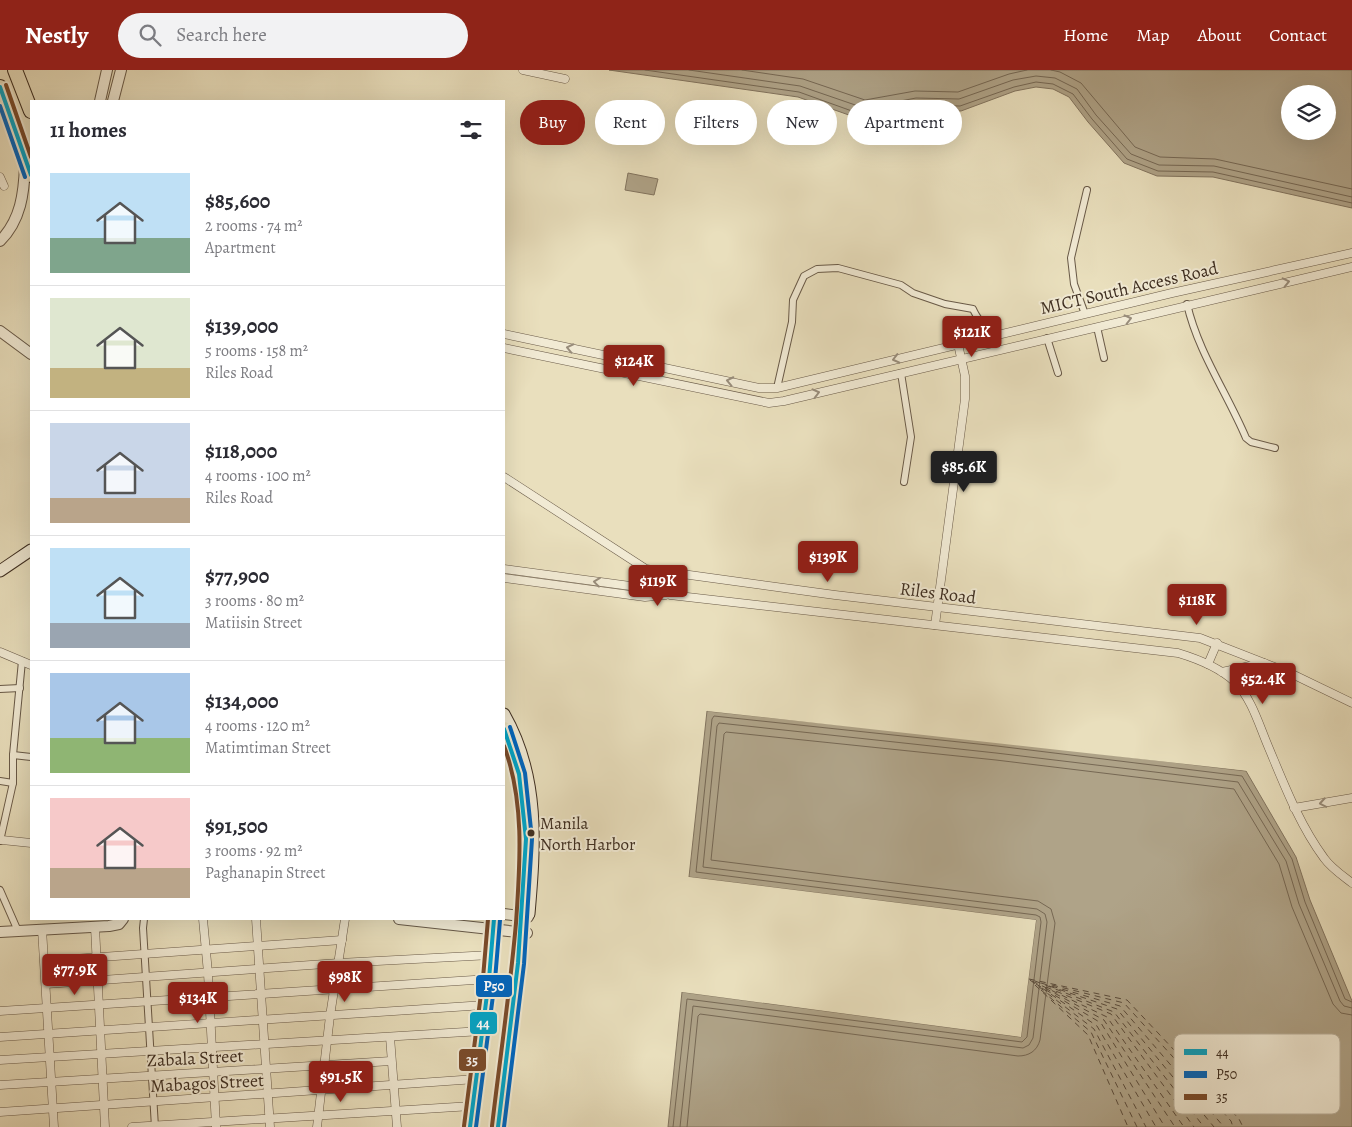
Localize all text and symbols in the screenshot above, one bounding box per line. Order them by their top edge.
search box [118,13,468,58]
text: Nestly [25,19,88,51]
icon: search [136,21,164,49]
text: Search here [176,22,267,48]
text: Home [1063,23,1108,47]
text: Map [1136,23,1169,47]
text: About [1197,23,1241,47]
text: Contact [1269,23,1327,47]
map controls [1281,85,1336,140]
button: layers [1281,85,1336,140]
chip: Buy [520,100,585,145]
chip: Rent [595,100,665,145]
chip: Filters [675,100,757,145]
chip: New [767,100,837,145]
chip: Apartment [847,100,962,145]
text: 11 homes [50,116,127,144]
icon: filters [457,116,485,144]
text: $85,600 [205,187,270,215]
icon: home [90,193,150,253]
text: 2 rooms · 74 m² [205,215,303,237]
text: Apartment [205,237,276,259]
street label: MICT South Access Road [1038,256,1221,320]
one-way arrow [1281,277,1290,288]
text: $139,000 [205,312,278,340]
one-way arrow [1123,314,1132,325]
pin: $121K [937,316,1007,358]
icon: home [90,318,150,378]
text: $121K [953,321,991,343]
text: 5 rooms · 158 m² [205,340,308,362]
one-way arrow [566,343,575,354]
pin: $124K [599,344,669,387]
text: $124K [615,350,653,372]
one-way arrow [892,354,900,364]
text: Riles Road [205,362,273,384]
one-way arrow [725,376,734,387]
one-way arrow [812,388,821,399]
text: $118,000 [205,437,277,465]
icon: home [90,443,150,503]
pin: $85.6K [923,450,1005,493]
text: $85.6K [942,456,986,478]
text: 4 rooms · 100 m² [205,465,311,487]
text: Riles Road [205,487,273,509]
pin: $139K [793,540,863,583]
text: $139K [809,546,847,568]
text: $77,900 [205,562,269,590]
pin: $119K [623,564,693,607]
icon: home [90,568,150,628]
text: $119K [640,570,676,592]
street label: Riles Road [899,576,978,610]
one-way arrow [593,577,601,587]
pin: $118K [1162,584,1232,626]
text: $118K [1178,589,1216,611]
text: 3 rooms · 80 m² [205,590,304,612]
text: Matiisin Street [205,612,302,634]
pin: $52.4K [1222,662,1304,705]
text: $52.4K [1241,668,1285,690]
text: $134,000 [205,687,279,715]
icon: home [90,693,150,753]
text: 4 rooms · 120 m² [205,715,310,737]
text: Matimtiman Street [205,737,331,759]
one-way arrow [1319,797,1328,807]
text: $91,500 [205,812,268,840]
place label: Manila North Harbor [540,812,636,856]
icon: home [90,818,150,878]
marker: Manila North Harbor [526,828,536,838]
text: 3 rooms · 92 m² [205,840,303,862]
text: Paghanapin Street [205,862,325,884]
pin: $77.9K [34,954,116,996]
text: $77.9K [53,959,97,981]
pin: $98K [315,960,375,1003]
text: $98K [328,966,362,988]
line badge: P50 [475,974,513,998]
text: P50 [483,977,505,996]
pin: $134K [163,982,233,1024]
text: $134K [179,987,217,1009]
line badge: 44 [469,1011,498,1035]
text: 44 [476,1014,490,1033]
legend [1174,1034,1340,1114]
street label: Zabala Street [146,1043,244,1073]
text: 44 [1216,1043,1229,1062]
line badge: 35 [458,1048,487,1072]
text: 35 [466,1051,478,1070]
pin: $91.5K [300,1060,382,1103]
text: P50 [1216,1065,1237,1084]
text: $91.5K [320,1066,362,1088]
street label: Mabagos Street [149,1068,265,1098]
text: 35 [1216,1088,1228,1107]

